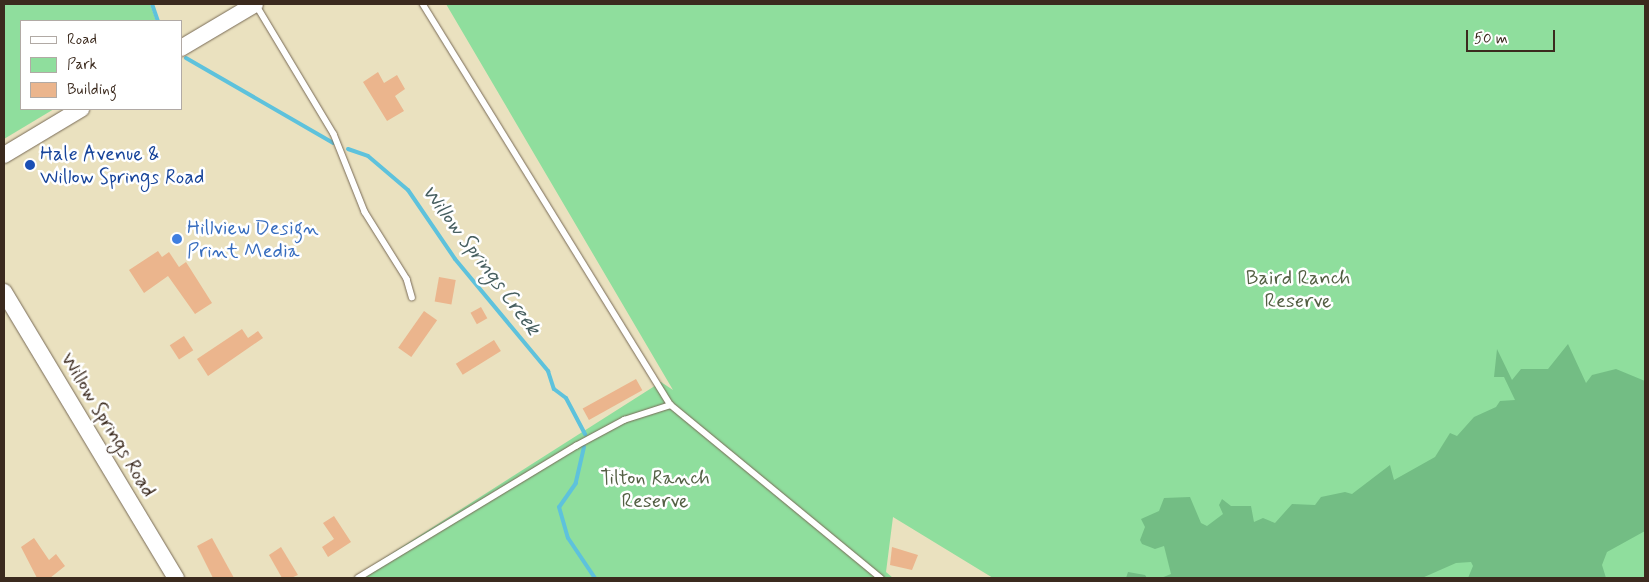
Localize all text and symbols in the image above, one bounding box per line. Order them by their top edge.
legend [20,20,182,110]
scale bar [1469,20,1558,52]
text: 50 m [1474,29,1508,49]
text: Road [67,30,97,50]
text: Park [67,55,97,75]
text: Building [67,80,117,100]
place label: Hale Avenue & Willow Springs Road [40,142,205,189]
marker: Hale Avenue & Willow Springs Road [24,159,36,171]
water label: Willow Springs Creek [416,179,546,341]
place label: Hillview Design Print Media [187,216,312,263]
marker: Hillview Design Print Media [171,233,183,245]
park label: Baird Ranch Reserve [1246,267,1350,314]
street label: Willow Springs Road [55,348,161,502]
park label: Tilton Ranch Reserve [603,467,707,514]

